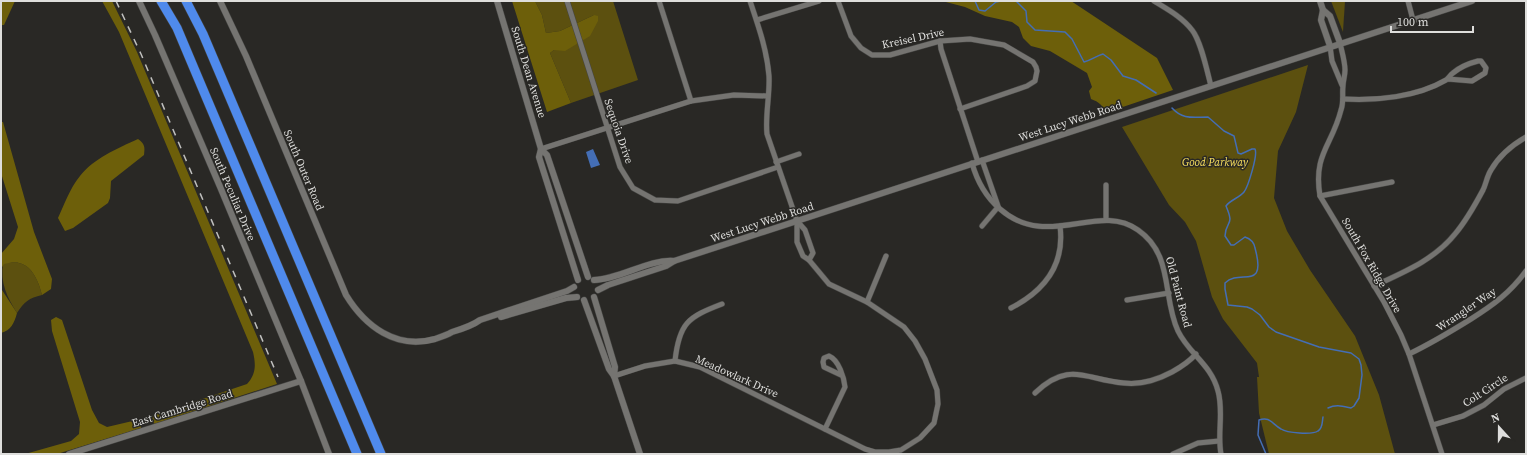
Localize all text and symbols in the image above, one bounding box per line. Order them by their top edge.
scale bar [1391,8,1473,34]
text: 100 m [1397,14,1429,30]
street label: Kreisel Drive [881,24,946,52]
street label: South Dean Avenue [507,25,550,120]
street label: Sequoia Drive [600,97,637,166]
street label: West Lucy Webb Road [1017,97,1124,145]
street label: South Outer Road [280,128,328,214]
street label: South Peculiar Drive [206,145,259,244]
park label: Good Parkway [1182,155,1249,170]
street label: West Lucy Webb Road [709,198,816,246]
street label: South Fox Ridge Drive [1338,215,1405,316]
street label: Old Paint Road [1162,255,1195,330]
street label: Wrangler Way [1433,284,1499,335]
street label: Meadowlark Drive [693,351,781,402]
street label: Colt Circle [1460,370,1511,411]
street label: East Cambridge Road [130,386,235,431]
north arrow [1479,407,1519,447]
text: N [1489,410,1502,427]

